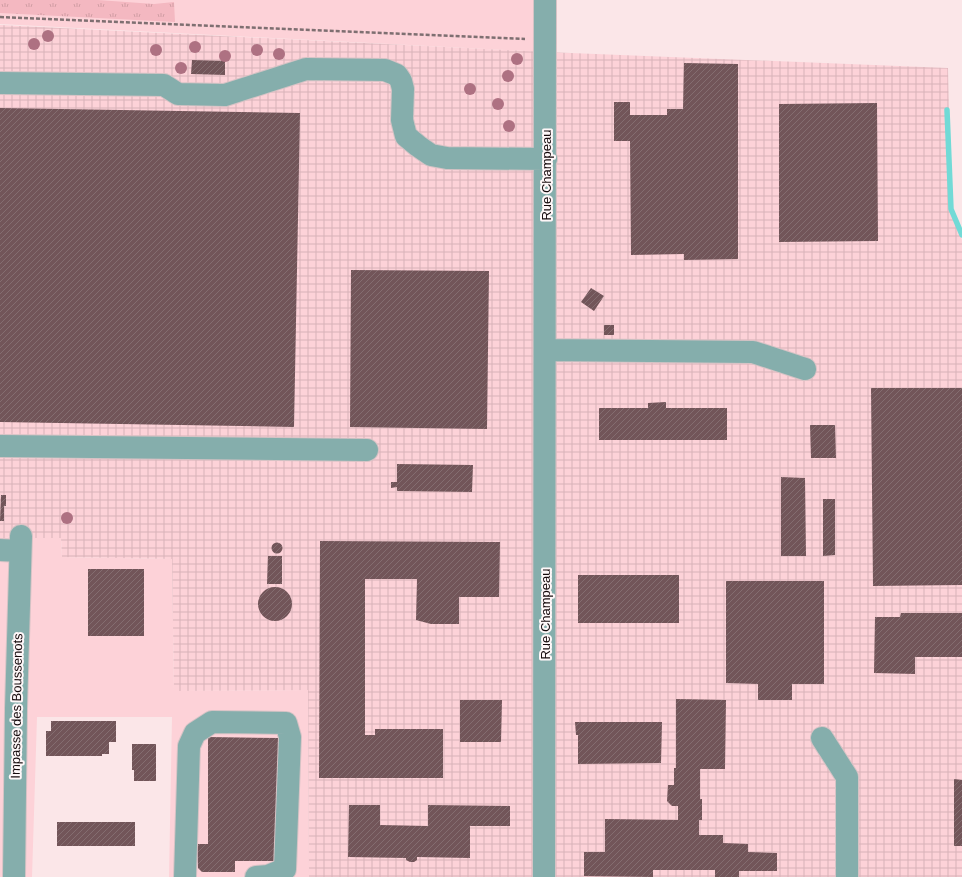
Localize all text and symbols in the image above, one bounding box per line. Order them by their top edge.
street label: Rue Champeau [539,129,554,221]
street label: Rue Champeau [538,568,553,660]
street label: Impasse des Boussenots [8,633,25,779]

